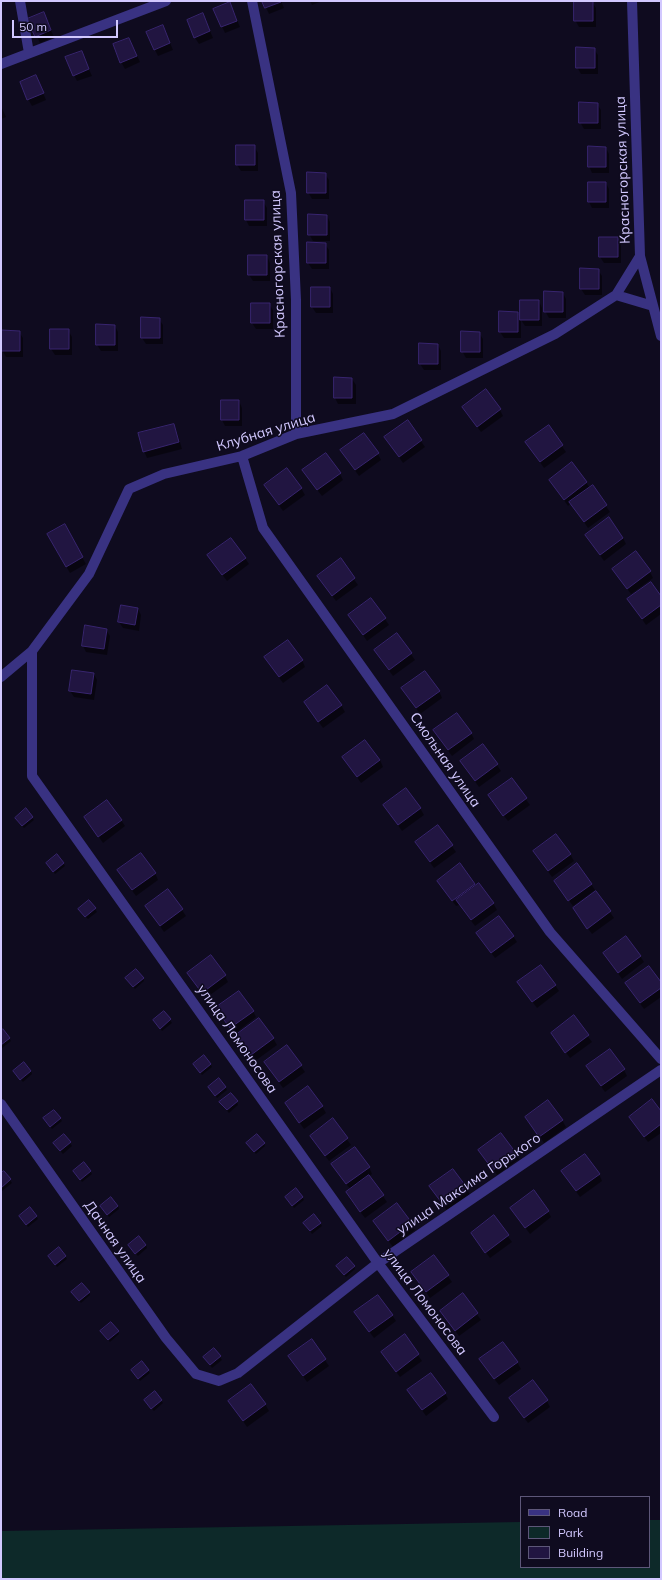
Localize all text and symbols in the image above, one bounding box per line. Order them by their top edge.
scale bar [14,12,120,38]
text: 50 m [19,19,47,34]
street label: Красногорская улица [612,96,634,244]
street label: Красногорская улица [267,190,289,338]
street label: Клубная улица [215,409,317,455]
street label: Смольная улица [406,709,484,811]
street label: улица Ломоносова [193,981,281,1097]
street label: улица Максима Горького [394,1129,544,1239]
street label: Дачная улица [80,1198,150,1286]
street label: улица Ломоносова [380,1245,470,1359]
legend [520,1496,650,1568]
text: Road [558,1505,587,1520]
text: Park [558,1525,583,1540]
text: Building [558,1545,603,1560]

